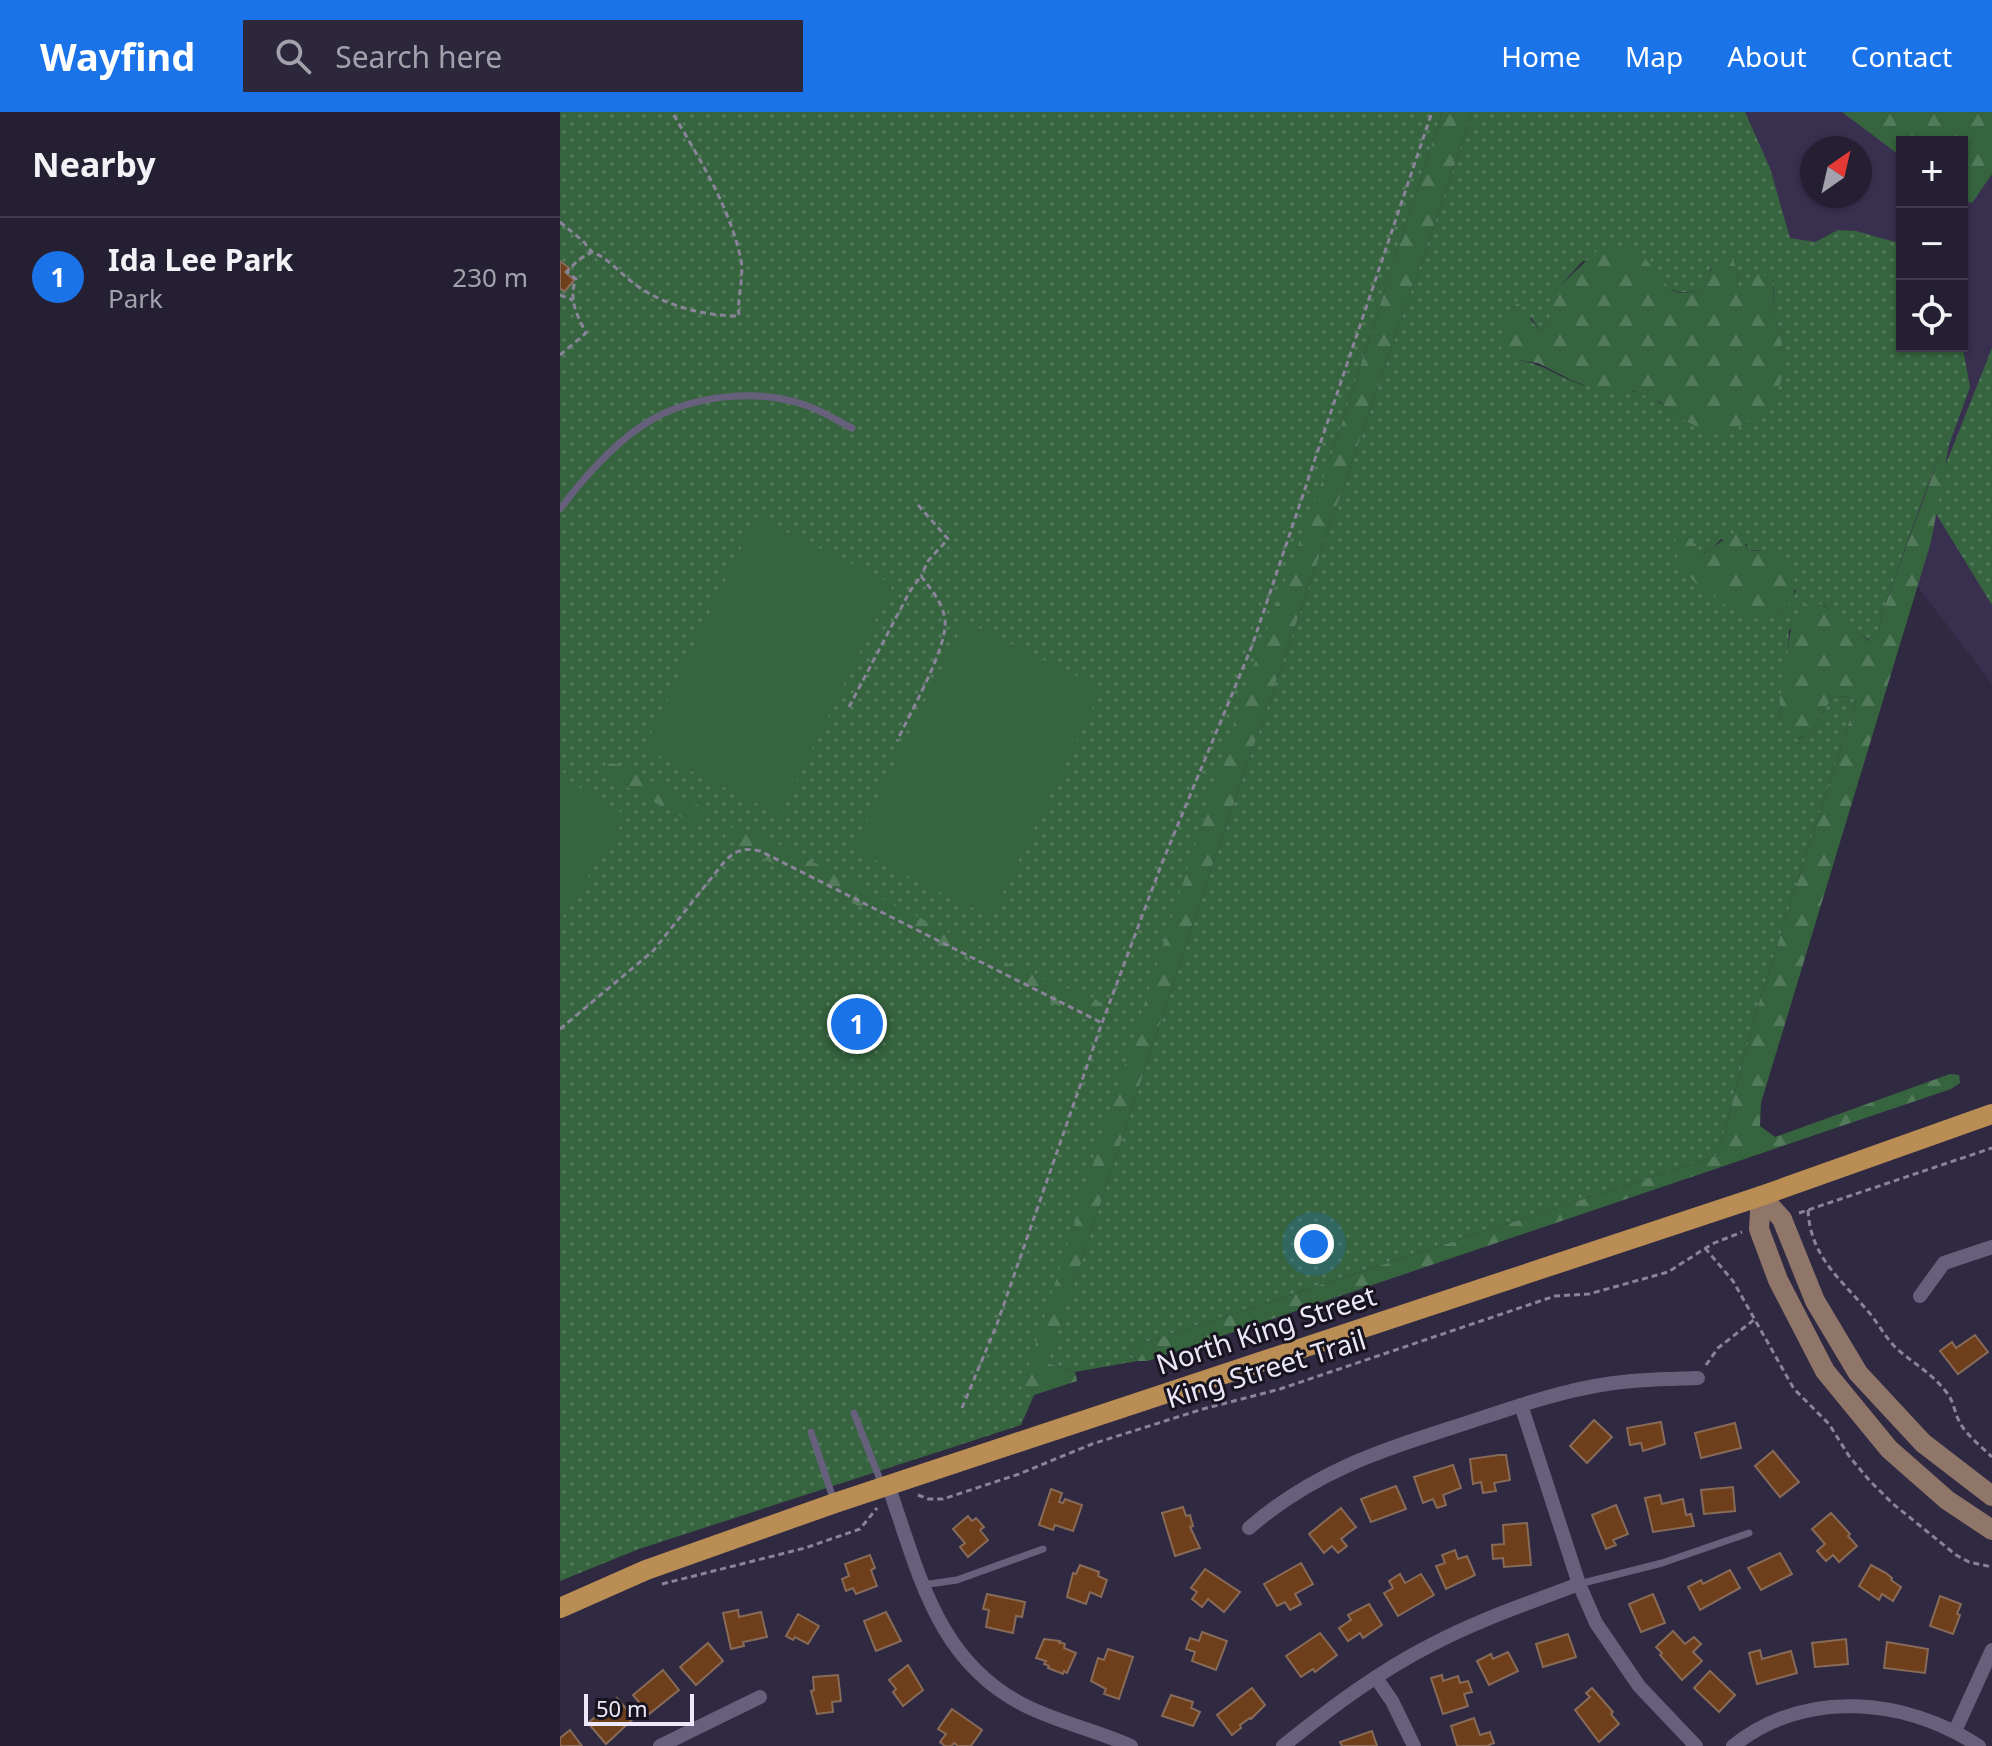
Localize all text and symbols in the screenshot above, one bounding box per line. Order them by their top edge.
search box [243,20,803,92]
text: Wayfind [40,30,195,82]
icon: search [271,34,315,78]
text: Search here [335,36,502,77]
text: Home [1501,37,1581,75]
text: Map [1625,37,1683,75]
text: About [1727,37,1807,75]
text: Contact [1851,37,1952,75]
north arrow [1800,136,1872,208]
map controls [1896,136,1968,352]
button: + [1896,136,1968,208]
text: Nearby [32,141,156,187]
button: − [1896,208,1968,280]
text: Ida Lee Park [108,239,293,280]
text: 1 [51,259,65,295]
text: 230 m [452,259,528,295]
text: Park [108,280,163,316]
button: locate [1896,280,1968,352]
pin: 1 [831,994,883,1054]
your location [1294,1224,1334,1264]
street label: North King Street [1151,1276,1380,1383]
street label: King Street Trail [1161,1320,1370,1416]
scale bar [584,1690,694,1726]
text: 50 m [596,1693,647,1723]

